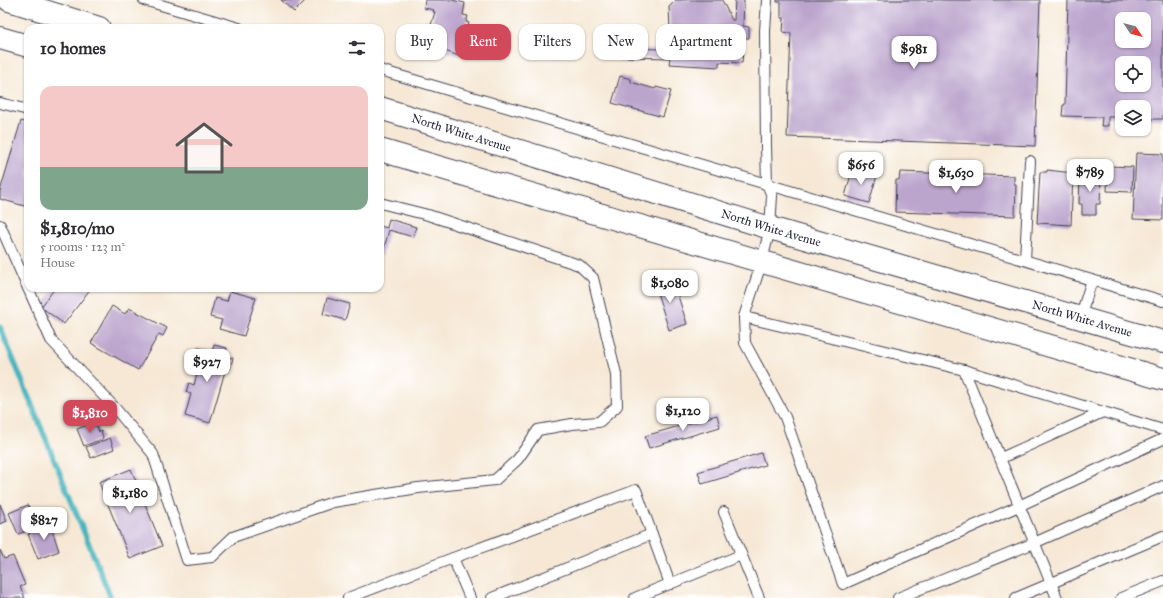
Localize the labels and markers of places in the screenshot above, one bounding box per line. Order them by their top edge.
pin: $981 [890,36,938,70]
pin: $656 [837,152,885,186]
pin: $789 [1066,159,1114,193]
pin: $1,630 [923,160,989,194]
pin: $1,080 [637,270,703,304]
pin: $927 [183,349,231,383]
pin: $1,120 [650,398,716,432]
pin: $1,810 [57,400,123,434]
pin: $1,180 [97,480,163,514]
pin: $827 [20,507,68,541]

